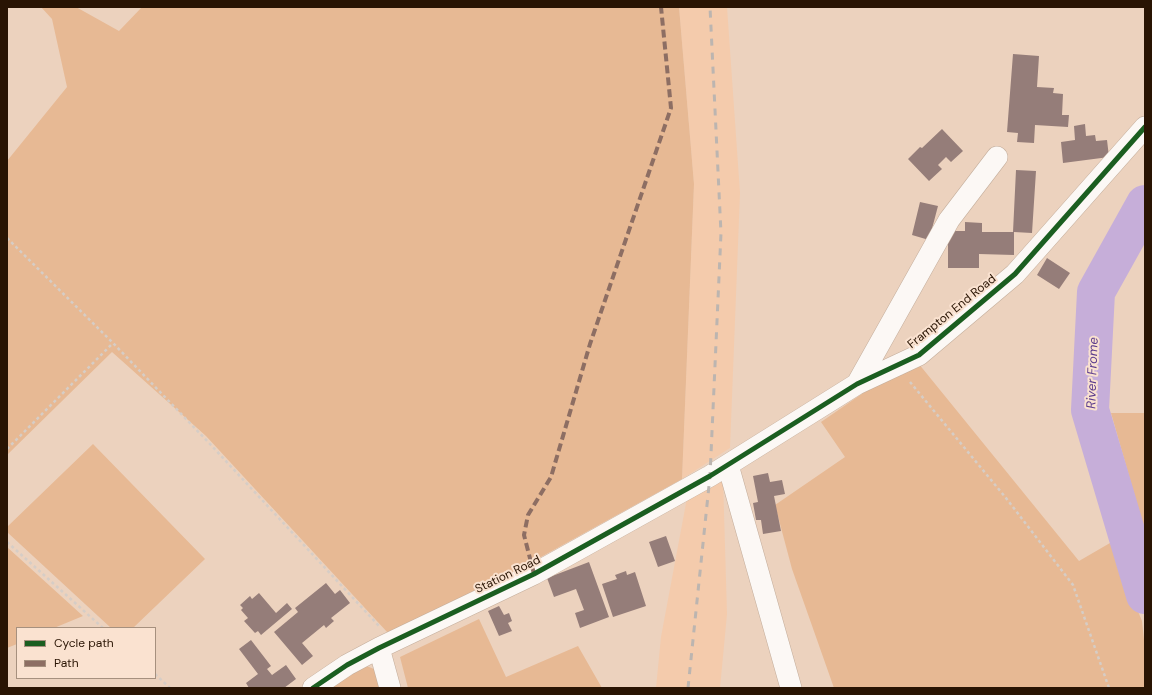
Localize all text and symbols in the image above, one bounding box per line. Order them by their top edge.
street label: Frampton End Road [905,272,999,352]
water label: River Frome [1084,337,1102,409]
street label: Station Road [473,553,543,597]
legend [16,627,156,679]
text: Cycle path [54,635,114,651]
text: Path [54,655,79,671]

